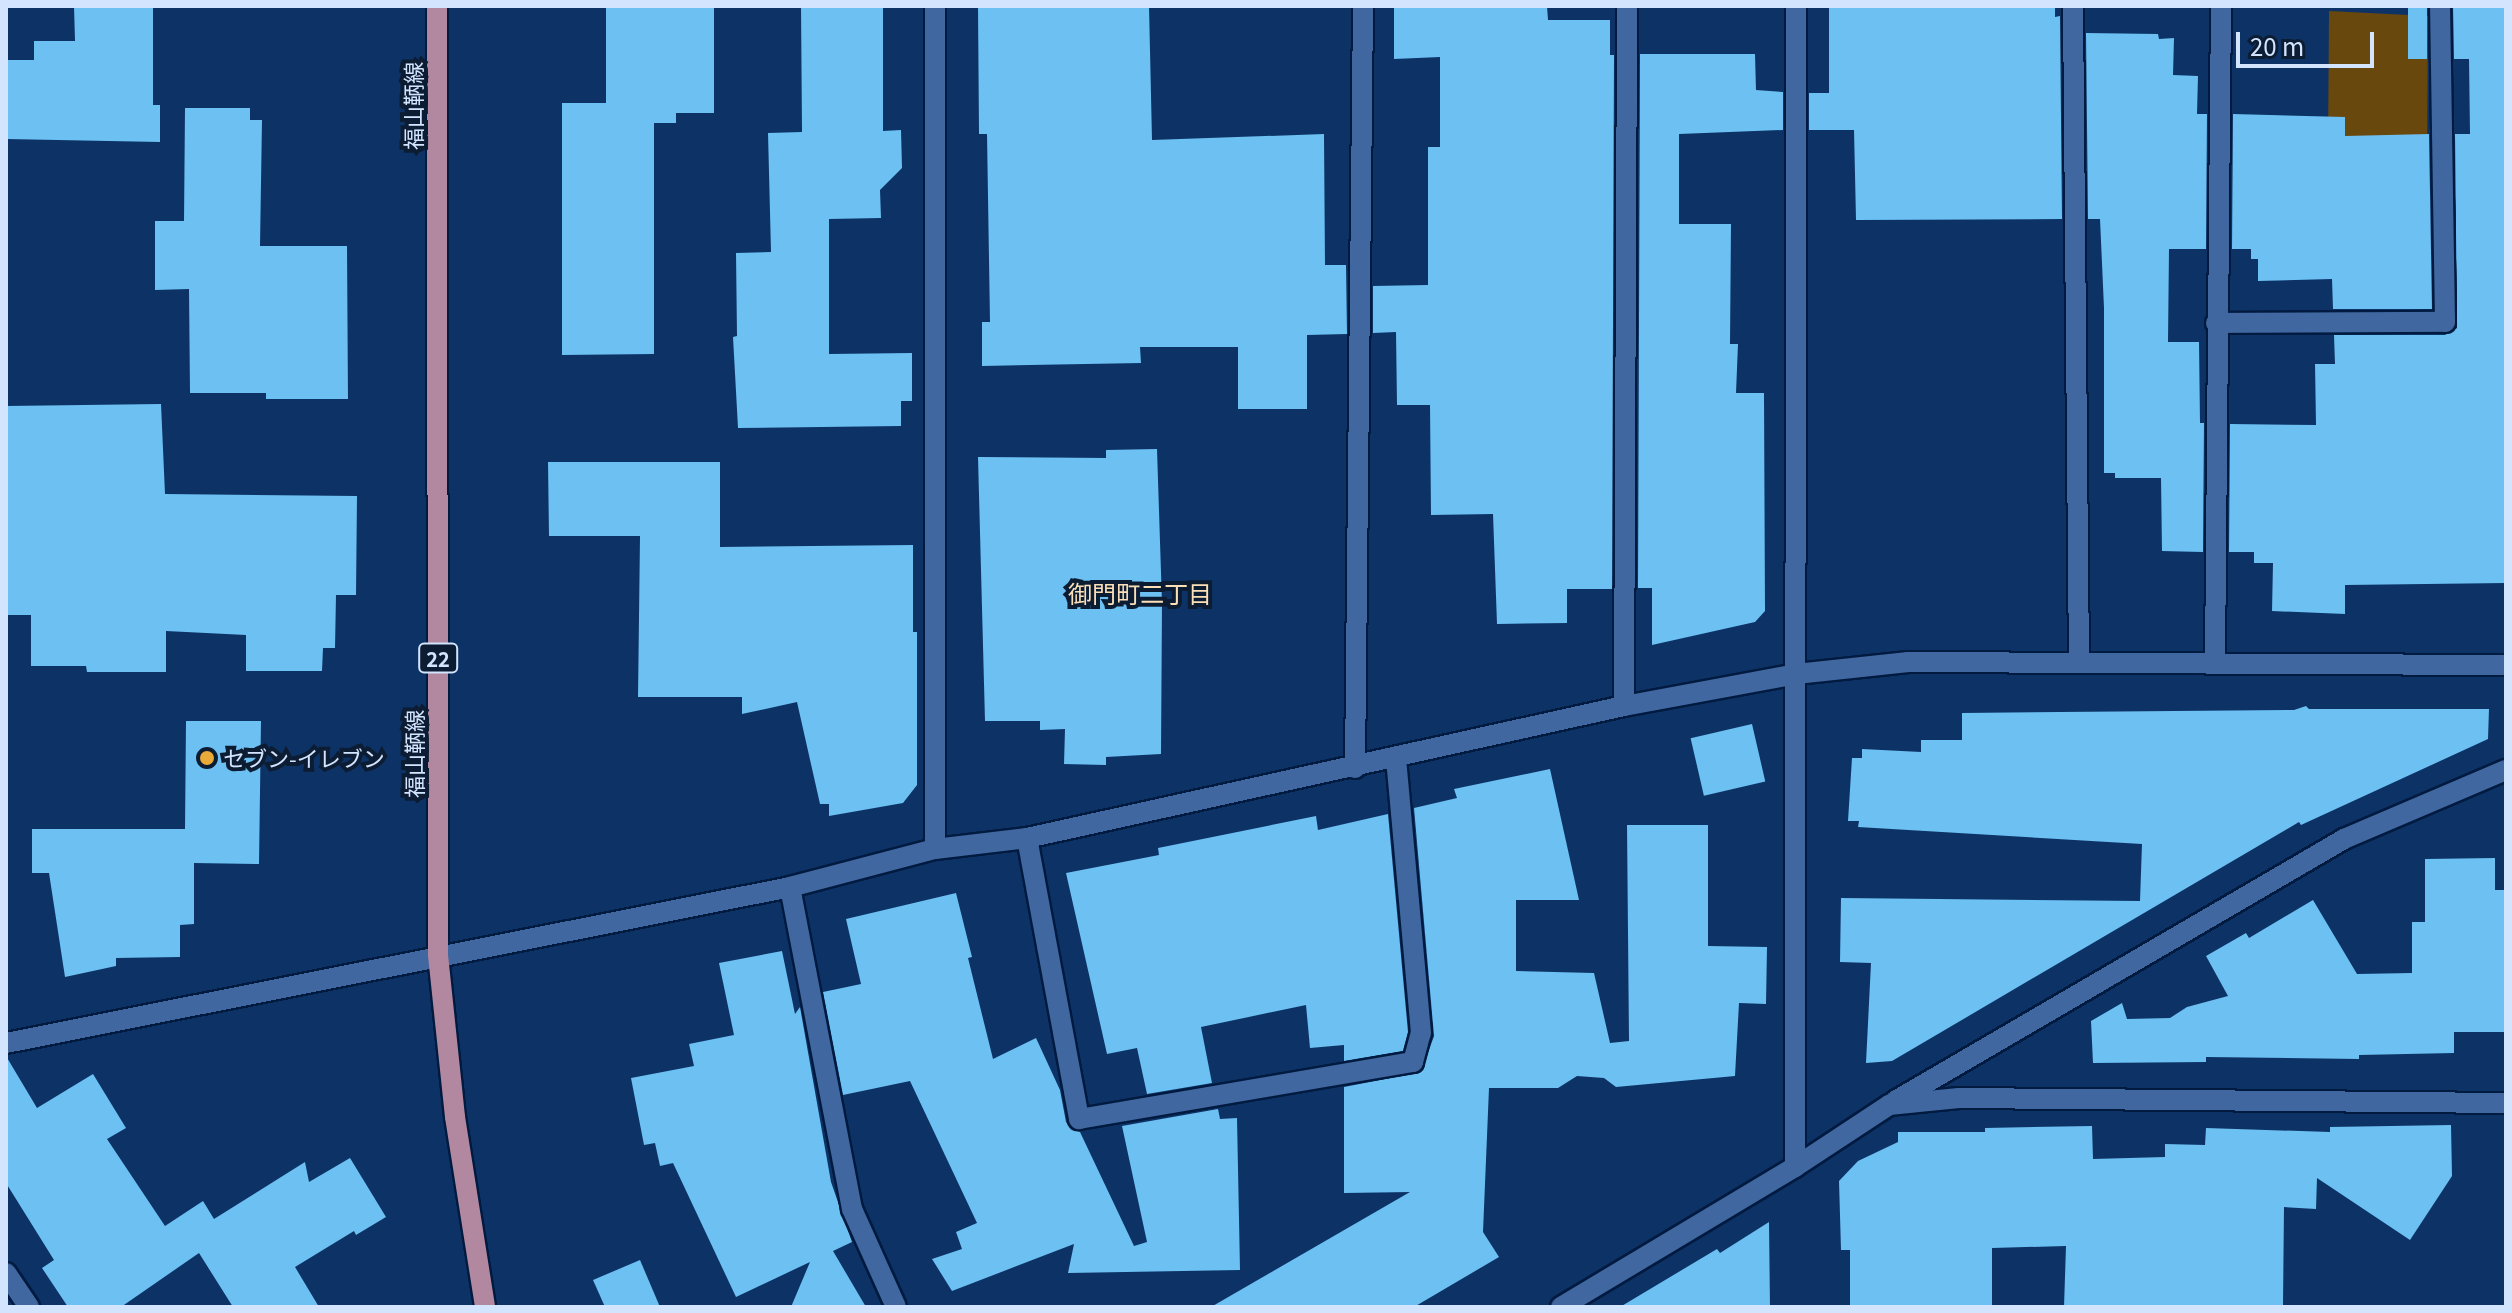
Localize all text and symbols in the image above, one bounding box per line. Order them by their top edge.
scale bar [2240,16,2378,66]
text: 20 m [2250,28,2304,63]
street label: 福山鞆線 [400,62,426,150]
district label: 御門町二丁目 [1068,579,1212,607]
road number: 22 [418,642,458,674]
street label: 福山鞆線 [401,710,427,798]
place label: セブン-イレブン [223,745,385,771]
marker: セブン-イレブン [198,749,216,767]

